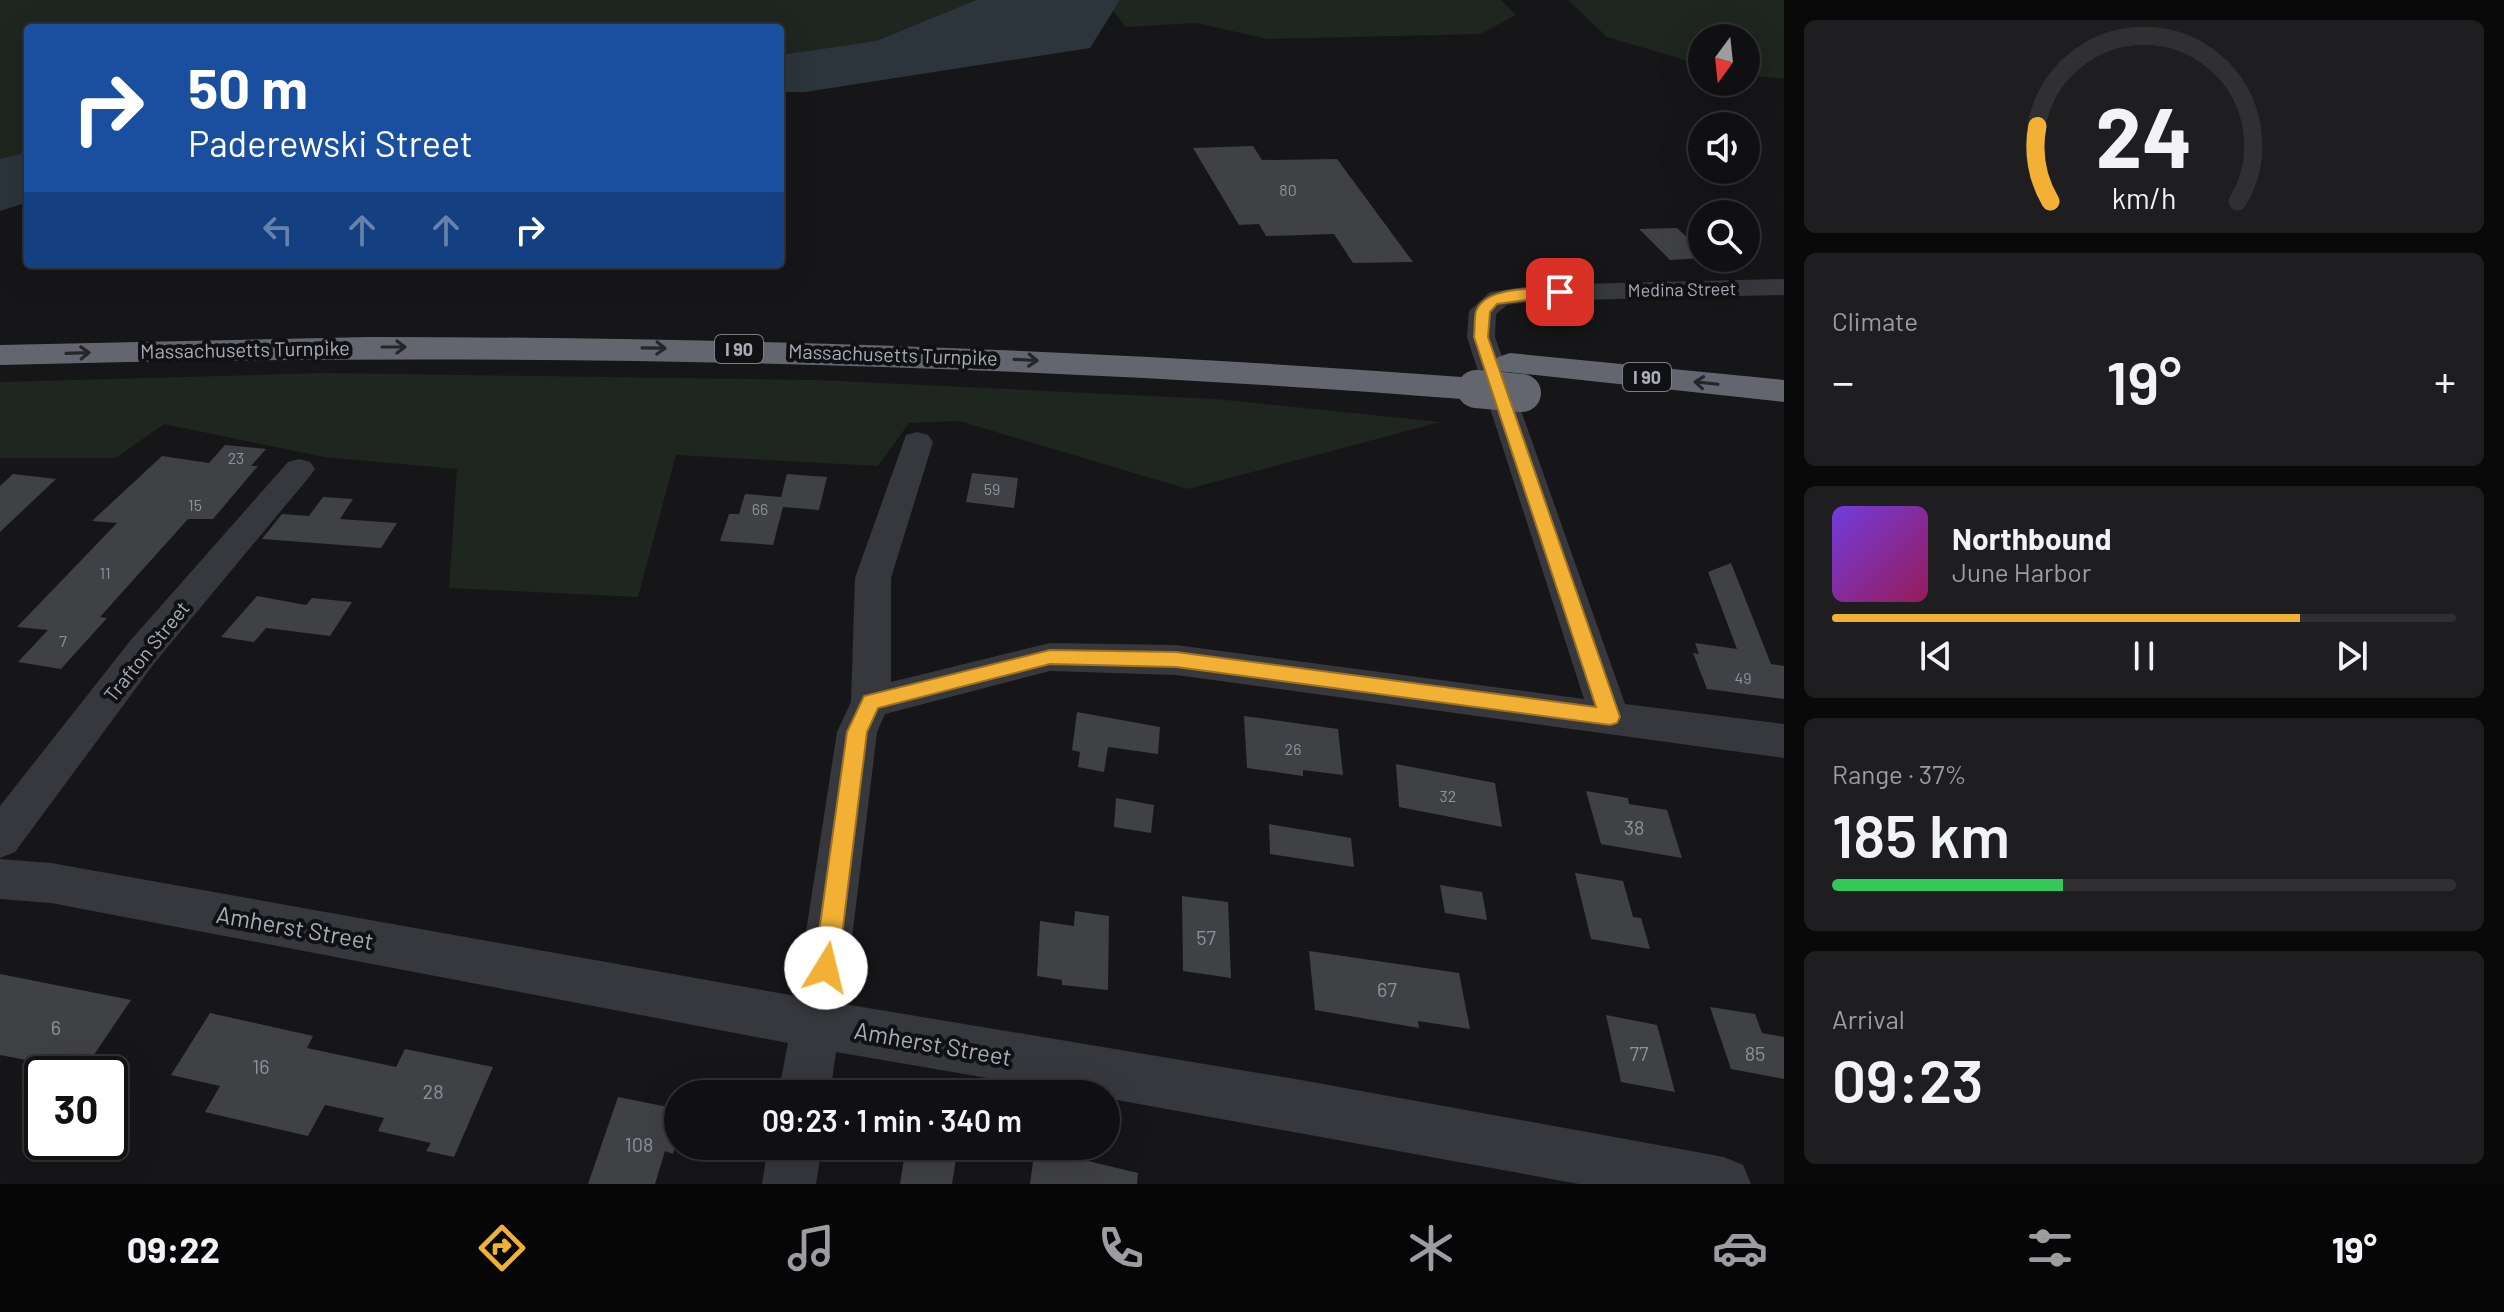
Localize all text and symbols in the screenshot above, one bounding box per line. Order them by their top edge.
north arrow [1688,24,1760,96]
map controls [1688,24,1760,272]
text: 50 m [188,53,308,120]
icon: right [56,56,160,160]
text: 24 [2096,85,2192,185]
button: sound [1688,112,1760,184]
text: Paderewski Street [188,121,473,164]
house number: 80 [1279,180,1297,199]
text: km/h [2112,181,2176,216]
button: search [1688,200,1760,272]
icon: left [256,208,300,252]
icon: ahead [340,208,384,252]
icon: ahead [424,208,468,252]
icon: right [508,208,552,252]
pin [1526,258,1594,326]
icon: arrive [1538,270,1582,314]
street label: Medina Street [1628,277,1736,301]
text: Climate [1832,305,1918,336]
street label: Massachusetts Turnpike [140,335,350,363]
road number: I 90 [715,335,763,363]
street label: Massachusetts Turnpike [788,338,998,370]
one-way arrow [380,339,407,354]
one-way arrow [640,340,667,356]
one-way arrow [64,345,91,360]
text: 19° [2106,345,2182,417]
one-way arrow [1012,352,1039,367]
text: − [1832,354,1854,407]
text: + [2434,354,2456,407]
road number: I 90 [1623,363,1671,391]
one-way arrow [1693,376,1720,391]
house number: 23 [228,448,244,467]
house number: 59 [984,479,1000,498]
house number: 15 [188,495,202,514]
house number: 66 [752,499,768,518]
text: Northbound [1952,520,2111,556]
text: June Harbor [1952,556,2091,587]
house number: 11 [99,563,111,582]
street label: Trafton Street [98,596,194,706]
house number: 7 [59,631,67,650]
icon: previous [1914,634,1958,678]
icon: pause [2122,634,2166,678]
icon: next [2330,634,2374,678]
house number: 49 [1734,668,1752,687]
house number: 26 [1285,739,1301,758]
text: Range · 37% [1832,758,1967,789]
house number: 32 [1440,786,1456,805]
text: 185 km [1832,798,2010,870]
house number: 38 [1624,815,1644,839]
street label: Amherst Street [214,899,376,955]
house number: 57 [1196,925,1216,949]
position arrow [784,926,868,1010]
house number: 67 [1377,977,1397,1001]
text: Arrival [1832,1003,1905,1034]
house number: 6 [51,1015,61,1039]
street label: Amherst Street [852,1015,1014,1071]
house number: 77 [1630,1041,1649,1065]
house number: 85 [1745,1041,1765,1065]
text: 09:23 [1832,1043,1983,1115]
house number: 16 [252,1054,270,1078]
speed limit sign: 30 [24,1056,128,1160]
house number: 28 [422,1079,444,1103]
text: 09:23 · 1 min · 340 m [762,1102,1022,1138]
house number: 108 [625,1132,653,1156]
icon: directions [474,1220,530,1276]
icon: music [783,1220,839,1276]
icon: phone [1093,1220,1149,1276]
icon: climate [1403,1220,1459,1276]
icon: car [1712,1220,1768,1276]
icon: filters [2022,1220,2078,1276]
text: 09:22 [127,1227,220,1270]
text: 19° [2332,1227,2377,1270]

